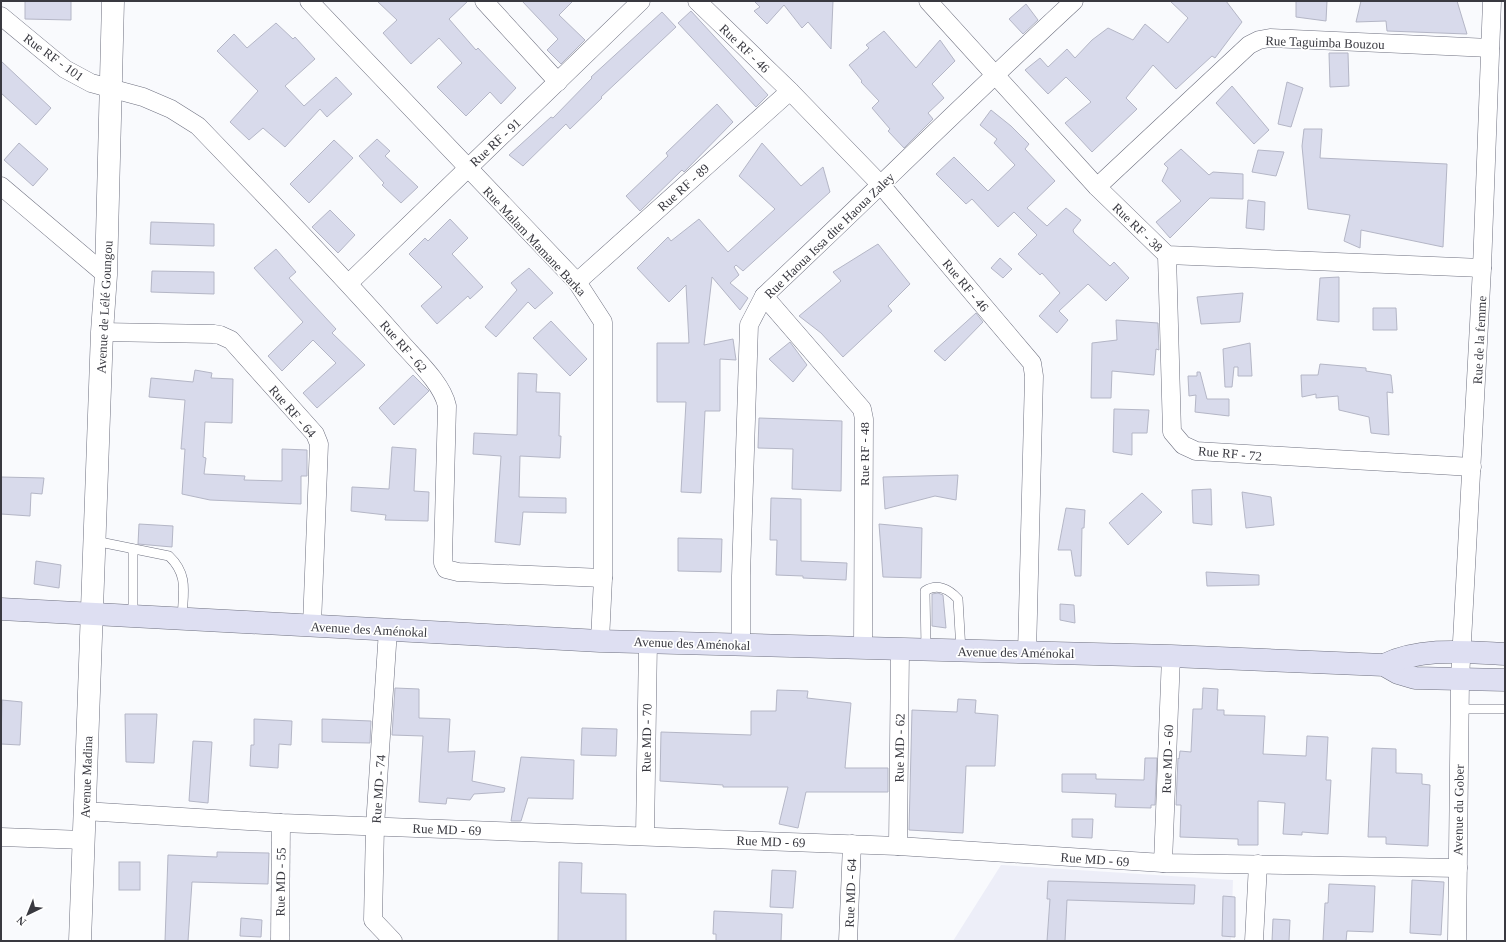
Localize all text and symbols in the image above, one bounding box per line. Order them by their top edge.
street label: Rue RF - 46 [716,21,773,76]
street label: Rue RF - 101 [21,31,87,84]
street label: Rue Taguimba Bouzou [1265,33,1385,52]
street label: Rue RF - 91 [467,115,524,170]
street label: Rue RF - 89 [655,160,712,214]
street label: Rue Haoua Issa dite Haoua Zaley [761,169,898,301]
street label: Rue Malam Mamane Barka [480,184,589,299]
street label: Rue RF - 38 [1109,200,1166,255]
street label: Avenue de Lélé Goungou [94,240,115,374]
street label: Rue RF - 46 [939,256,992,315]
street label: Rue de la femme [1470,295,1489,385]
street label: Rue RF - 62 [377,317,430,375]
street label: Rue RF - 64 [266,382,320,441]
street label: Rue RF - 48 [857,422,872,486]
street label: Rue RF - 72 [1197,443,1262,464]
street label: Avenue des Aménokal [310,619,428,640]
street label: Avenue des Aménokal [633,634,751,653]
street label: Avenue des Aménokal [958,644,1075,661]
street label: Rue MD - 70 [638,703,655,773]
street label: Rue MD - 62 [891,713,908,783]
street label: Rue MD - 60 [1159,724,1176,794]
street label: Avenue Madina [78,735,95,818]
street label: Rue MD - 74 [369,754,388,824]
street label: Avenue du Gober [1450,763,1467,856]
street label: Rue MD - 69 [412,821,482,838]
street label: Rue MD - 69 [736,833,806,850]
street label: Rue MD - 55 [272,847,289,917]
street label: Rue MD - 69 [1060,850,1130,869]
street label: Rue MD - 64 [842,858,859,928]
north arrow [8,894,48,934]
text: N [14,914,28,928]

